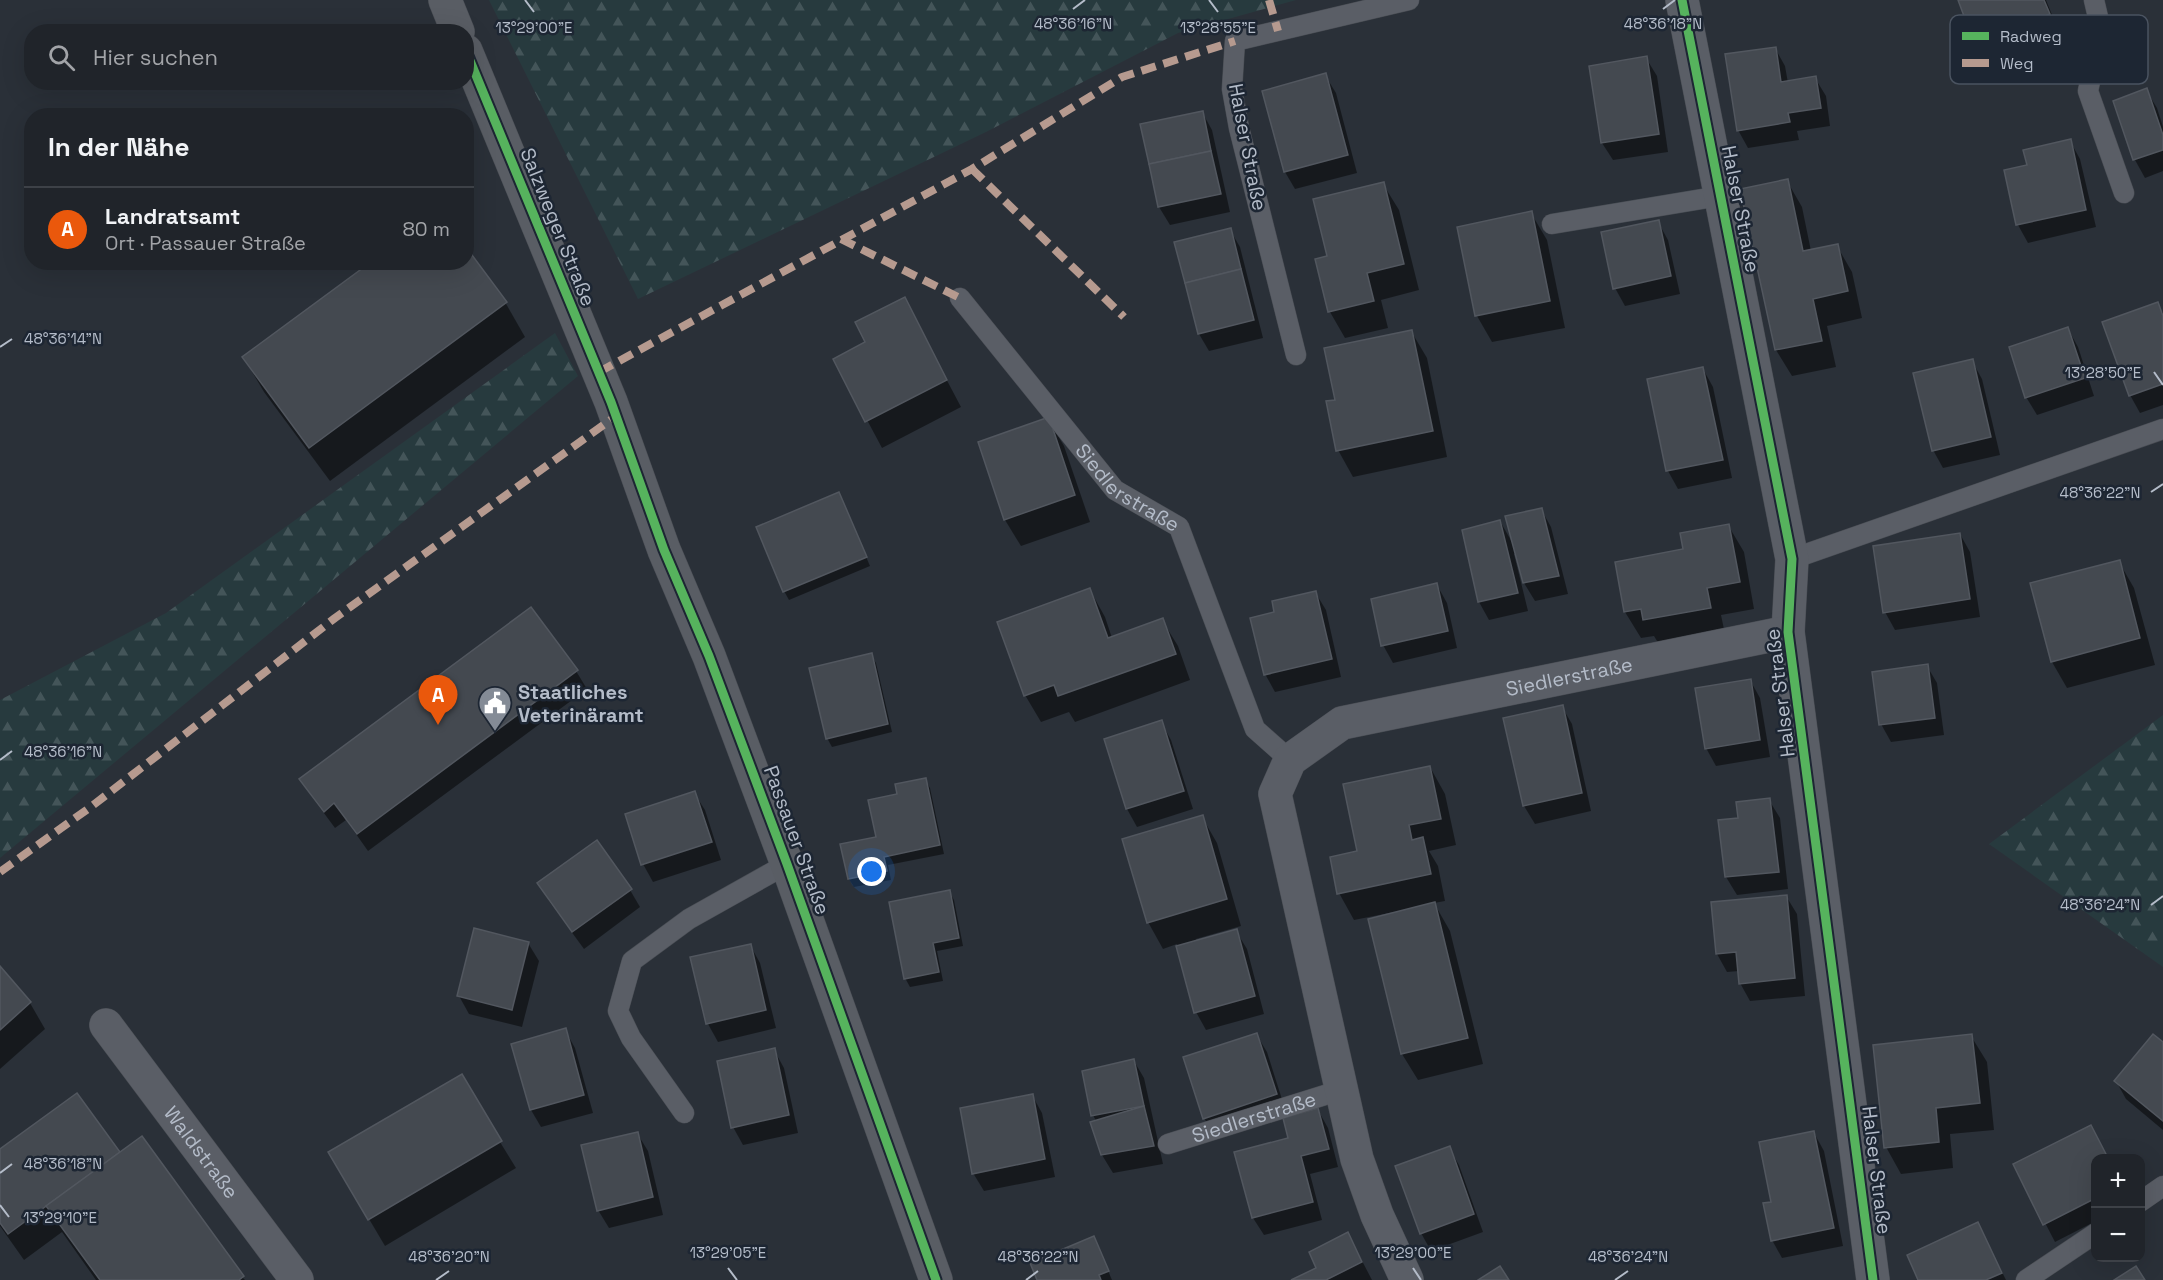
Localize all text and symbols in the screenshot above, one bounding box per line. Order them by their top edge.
text: 48°36'16"N [1034,14,1112,33]
text: 48°36'18"N [1624,14,1702,33]
legend [1950,15,2148,84]
text: 13°29'00"E [495,18,573,37]
text: 13°28'55"E [1180,18,1256,37]
search box [24,24,474,90]
text: Radweg [2000,26,2062,47]
icon: search [45,41,78,74]
text: Hier suchen [93,43,218,71]
text: Weg [2000,53,2034,74]
street label: Halser Straße [1223,81,1273,213]
text: In der Nähe [48,130,189,164]
street label: Halser Straße [1716,143,1766,275]
street label: Salzweger Straße [514,144,602,310]
text: Landratsamt [105,202,240,230]
text: A [61,216,74,242]
text: 80 m [402,216,450,242]
text: Ort · Passauer Straße [105,230,306,256]
text: 48°36'14"N [24,329,102,348]
text: 13°28'50"E [2065,363,2141,382]
street label: Siedlerstraße [1070,438,1184,538]
text: 48°36'22"N [2060,483,2140,502]
street label: Halser Straße [1759,627,1801,759]
street label: Siedlerstraße [1504,651,1635,702]
pin: A [418,676,458,725]
place label: Staatliches Veterinäramt [518,679,644,728]
public building icon: Staatliches Veterinäramt [477,685,513,732]
text: 48°36'16"N [24,742,102,761]
street label: Passauer Straße [758,762,836,918]
your location [857,857,886,886]
text: 48°36'24"N [2060,895,2140,914]
street label: Siedlerstraße [1189,1086,1319,1149]
street label: Waldstraße [158,1101,244,1204]
street label: Halser Straße [1856,1104,1898,1236]
text: 48°36'18"N [24,1154,102,1173]
map controls [2091,1154,2145,1262]
button: + [2091,1154,2145,1208]
text: 13°29'10"E [23,1208,97,1227]
button: − [2091,1208,2145,1262]
text: 13°29'05"E [690,1243,766,1262]
text: 13°29'00"E [1374,1243,1452,1262]
text: 48°36'20"N [408,1247,490,1266]
text: 48°36'22"N [998,1247,1078,1266]
text: 48°36'24"N [1588,1247,1668,1266]

